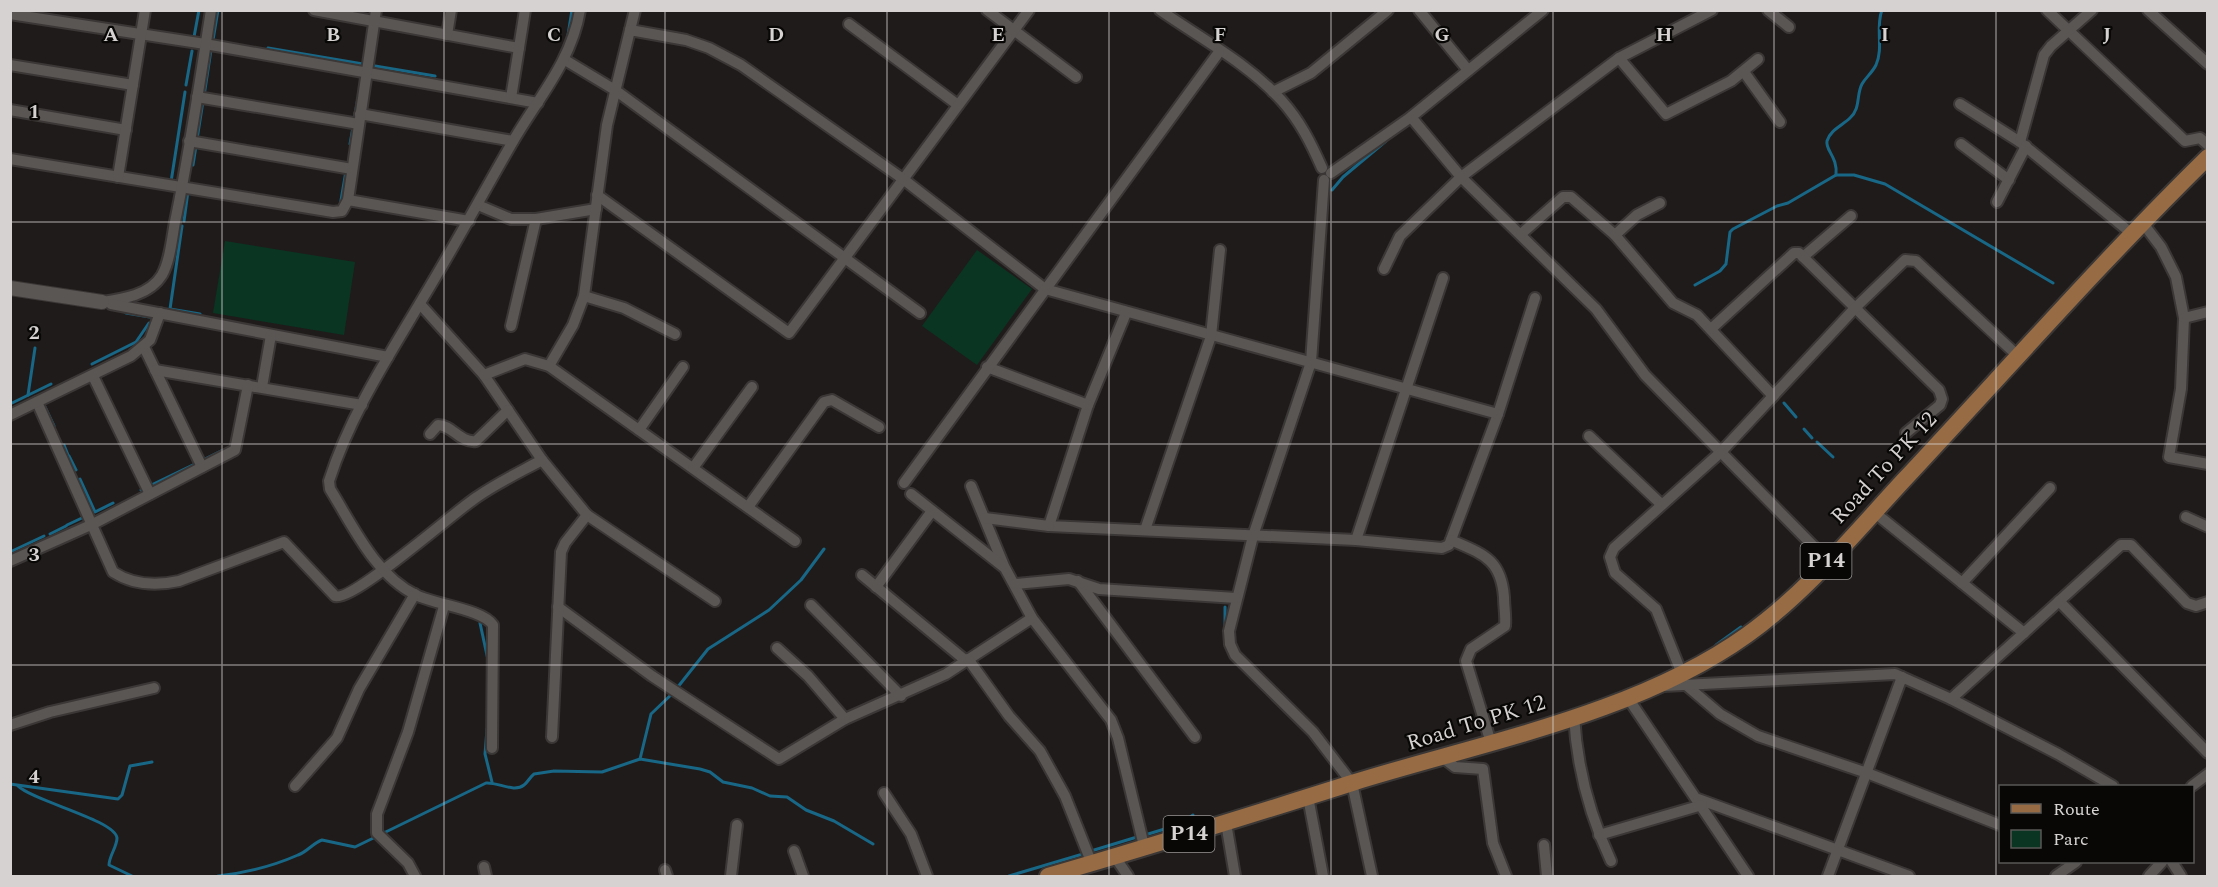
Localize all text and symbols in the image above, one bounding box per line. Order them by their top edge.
text: A [103,20,119,50]
text: B [326,20,340,50]
text: C [547,20,561,50]
text: D [768,20,784,50]
text: E [991,20,1005,50]
text: F [1214,20,1226,50]
text: G [1434,20,1450,50]
text: H [1656,20,1672,50]
text: I [1881,20,1889,50]
text: J [2103,20,2111,50]
text: 1 [28,97,40,127]
text: 2 [28,318,40,348]
street label: Road To PK 12 [1823,404,1945,532]
text: 3 [28,540,40,570]
road number: P14 [1800,543,1852,579]
street label: Road To PK 12 [1403,686,1549,760]
text: 4 [28,762,40,792]
legend [1999,785,2194,863]
text: Route [2053,796,2100,823]
road number: P14 [1164,816,1214,852]
text: Parc [2053,826,2089,853]

